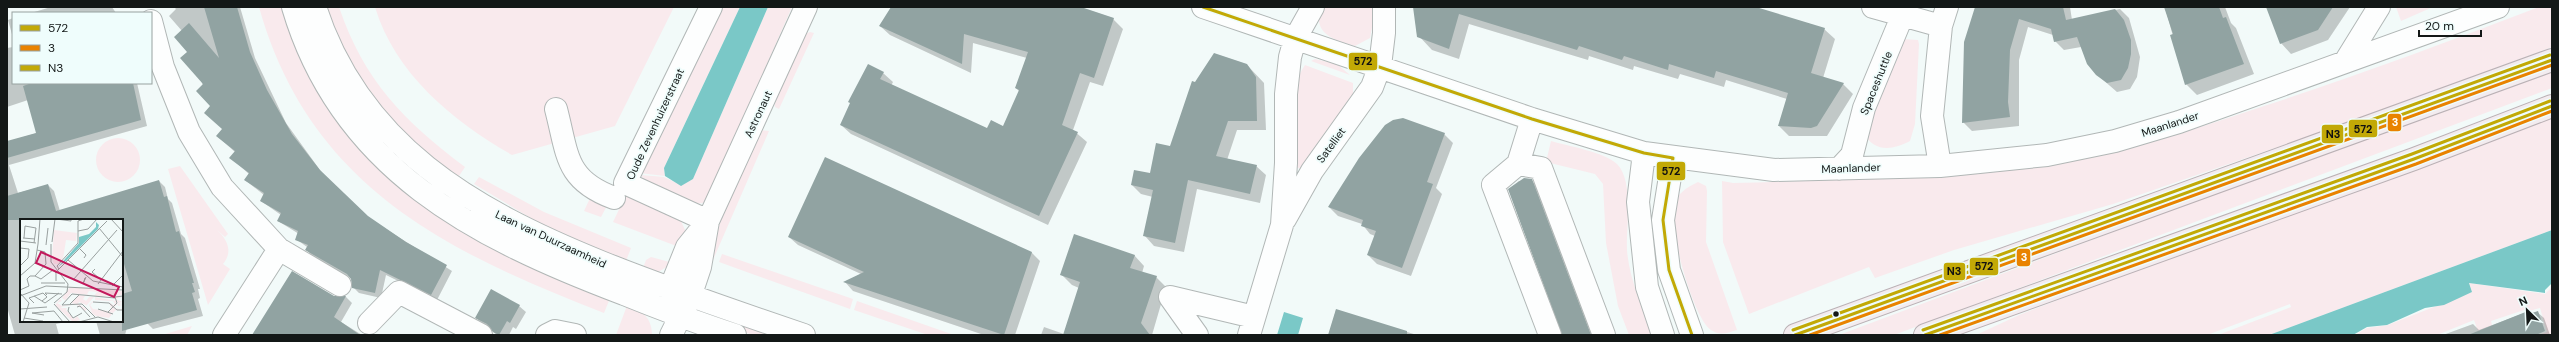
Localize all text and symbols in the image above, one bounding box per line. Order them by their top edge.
legend [12,12,152,84]
scale bar [2419,12,2481,38]
text: 20 m [2425,18,2454,34]
text: 572 [48,20,68,36]
text: 3 [48,40,55,56]
street label: Spaceshuttle [1857,49,1895,117]
line badge: 572 [1348,52,1378,71]
text: 572 [1354,54,1372,68]
text: N3 [48,60,63,76]
street label: Oude Zevenhuizerstraat [623,66,687,182]
street label: Astronaut [741,88,775,140]
street label: Maanlander [2140,108,2200,140]
line badge: 3 [2387,113,2402,132]
text: 3 [2392,115,2398,129]
line badge: 572 [2348,119,2378,138]
text: 572 [2354,122,2372,136]
street label: Satelliet [1313,124,1349,166]
line badge: N3 [2321,124,2344,144]
text: N3 [2326,127,2340,141]
street label: Maanlander [1821,160,1881,176]
line badge: 572 [1656,161,1686,181]
text: 572 [1662,164,1680,178]
street label: Laan van Duurzaamheid [493,207,609,271]
inset map [20,219,123,322]
line badge: 3 [2016,248,2031,267]
text: 3 [2021,250,2027,264]
line badge: 572 [1969,257,1999,276]
text: 572 [1975,259,1993,273]
line badge: N3 [1943,262,1966,281]
text: N3 [1947,264,1961,278]
north arrow [2507,290,2547,330]
text: N [2516,293,2529,309]
unlabelled marker [1831,309,1841,319]

